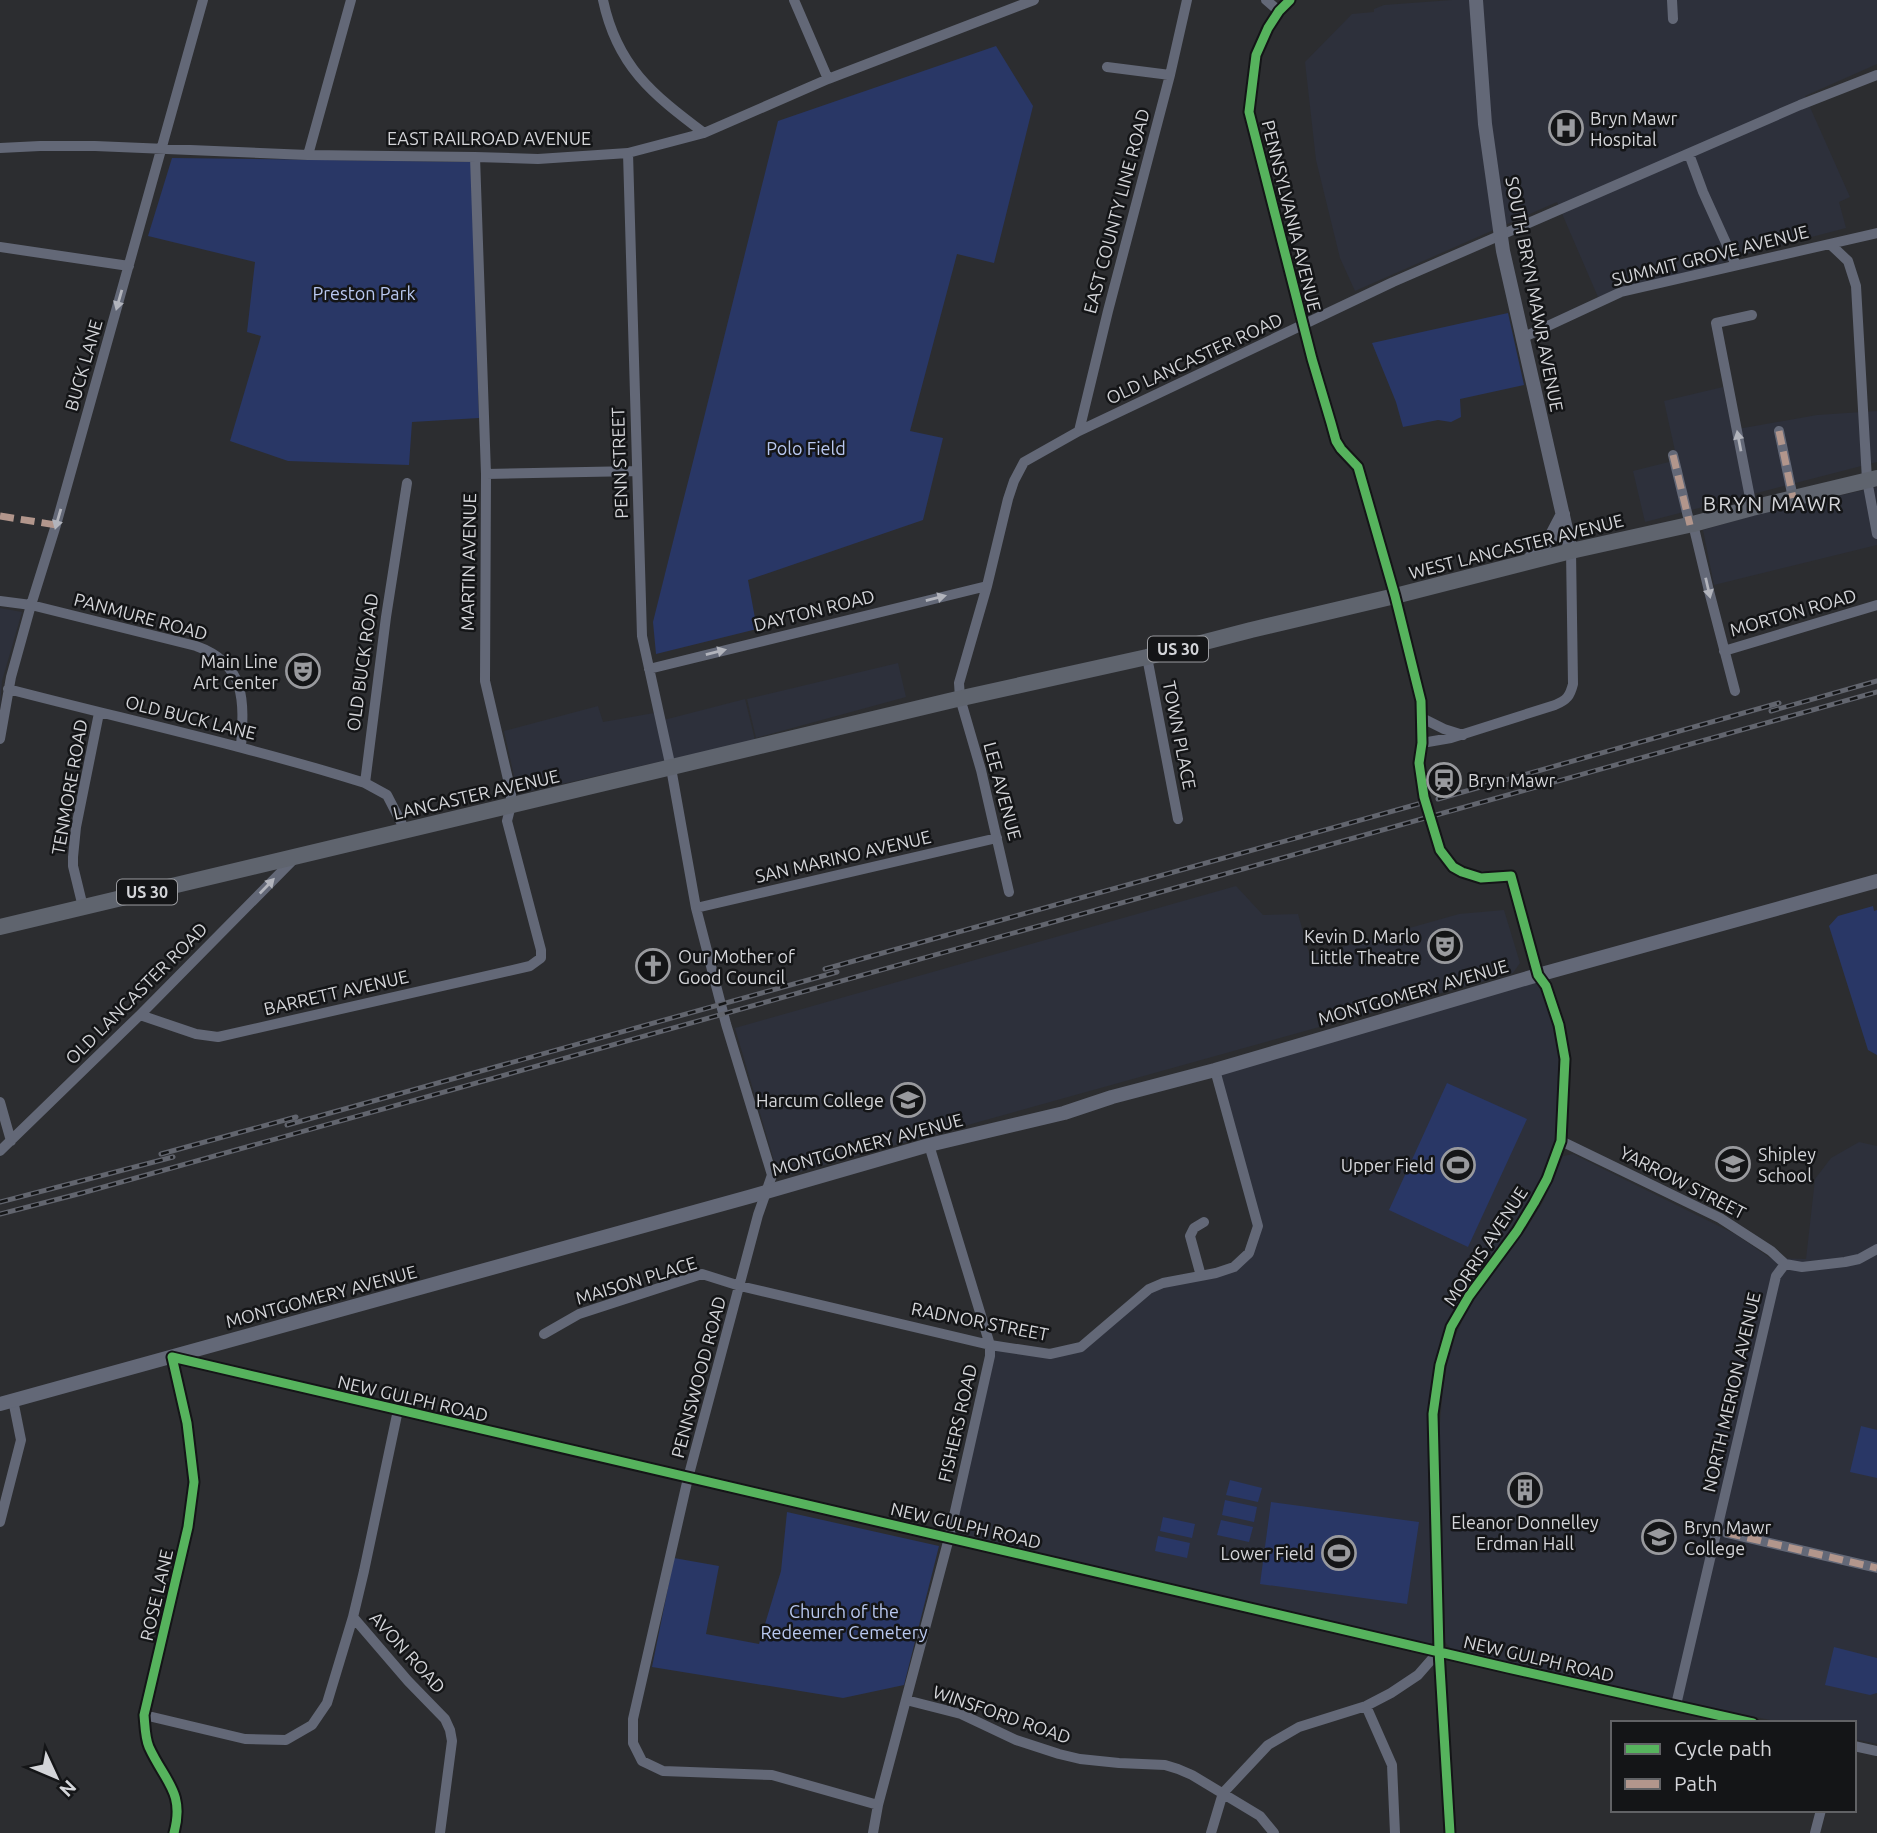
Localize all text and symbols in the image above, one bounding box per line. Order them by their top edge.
street label: EAST COUNTY LINE ROAD [1079,106,1153,316]
place label: Bryn Mawr Hospital [1590,108,1678,149]
hospital icon: Bryn Mawr Hospital [1547,109,1585,147]
street label: PENNSYLVANIA AVENUE [1258,118,1326,314]
street label: EAST RAILROAD AVENUE [387,128,591,148]
street label: SOUTH BRYN MAWR AVENUE [1502,175,1568,413]
street label: SUMMIT GROVE AVENUE [1610,221,1810,289]
park label: Preston Park [312,283,416,303]
one-way arrow [113,290,124,312]
street label: OLD LANCASTER ROAD [1103,308,1285,408]
street label: BUCK LANE [60,317,106,413]
street label: PENN STREET [607,407,631,519]
one-way arrow [1733,430,1744,452]
park label: Polo Field [766,438,846,458]
district label: BRYN MAWR [1703,491,1843,515]
street label: MARTIN AVENUE [457,493,479,631]
one-way arrow [52,509,62,530]
street label: WEST LANCASTER AVENUE [1407,510,1625,582]
one-way arrow [1703,577,1714,599]
street label: MORTON ROAD [1727,584,1859,640]
street label: DAYTON ROAD [751,585,877,635]
street label: PANMURE ROAD [72,589,210,643]
street label: OLD BUCK ROAD [342,592,382,732]
one-way arrow [926,592,948,603]
road number: US 30 [1148,636,1208,662]
one-way arrow [705,646,727,657]
place label: Main Line Art Center [193,651,278,692]
theatre icon: Main Line Art Center [284,652,322,690]
street label: TOWN PLACE [1160,679,1200,791]
street label: OLD BUCK LANE [124,691,258,743]
street label: TENMORE ROAD [47,718,91,856]
street label: LEE AVENUE [980,740,1026,842]
station icon: Bryn Mawr [1425,761,1463,799]
street label: LANCASTER AVENUE [391,765,561,823]
place label: Bryn Mawr [1468,770,1556,790]
street label: SAN MARINO AVENUE [753,826,933,886]
one-way arrow [258,878,275,895]
road number: US 30 [117,880,177,904]
street label: OLD LANCASTER ROAD [61,918,211,1068]
place label: Kevin D. Marlo Little Theatre [1304,926,1420,967]
theatre icon: Kevin D. Marlo Little Theatre [1426,927,1464,965]
place label: Our Mother of Good Council [678,946,795,987]
church icon: Our Mother of Good Council [634,947,672,985]
street label: MONTGOMERY AVENUE [1316,955,1510,1029]
street label: BARRETT AVENUE [262,966,410,1018]
school or university icon: Harcum College [889,1081,927,1119]
place label: Harcum College [756,1090,884,1110]
street label: MONTGOMERY AVENUE [769,1109,965,1179]
street label: YARROW STREET [1617,1142,1749,1222]
place label: Shipley School [1758,1144,1816,1185]
school or university icon: Shipley School [1714,1145,1752,1183]
sports icon: Upper Field [1439,1146,1477,1184]
place label: Upper Field [1341,1155,1434,1175]
street label: MORRIS AVENUE [1439,1183,1531,1309]
street label: MAISON PLACE [573,1252,699,1308]
street label: MONTGOMERY AVENUE [223,1261,419,1331]
street label: NORTH MERION AVENUE [1698,1290,1764,1494]
street label: PENNSWOOD ROAD [667,1294,729,1460]
street label: RADNOR STREET [910,1298,1050,1344]
street label: FISHERS ROAD [934,1362,980,1484]
street label: NEW GULPH ROAD [336,1371,490,1425]
building icon: Eleanor Donnelley Erdman Hall [1506,1471,1544,1509]
street label: NEW GULPH ROAD [889,1498,1043,1552]
place label: Eleanor Donnelley Erdman Hall [1451,1512,1599,1553]
place label: Bryn Mawr College [1684,1517,1772,1558]
school or university icon: Bryn Mawr College [1640,1518,1678,1556]
sports icon: Lower Field [1320,1534,1358,1572]
place label: Lower Field [1220,1543,1314,1563]
street label: ROSE LANE [136,1547,176,1643]
park label: Church of the Redeemer Cemetery [760,1601,928,1642]
street label: AVON ROAD [366,1607,450,1697]
street label: NEW GULPH ROAD [1462,1631,1616,1685]
street label: WINSFORD ROAD [930,1681,1074,1747]
legend [1611,1721,1856,1812]
text: Cycle path [1674,1736,1772,1760]
north arrow [21,1742,91,1812]
text: Path [1674,1771,1717,1795]
text: N [55,1776,81,1802]

